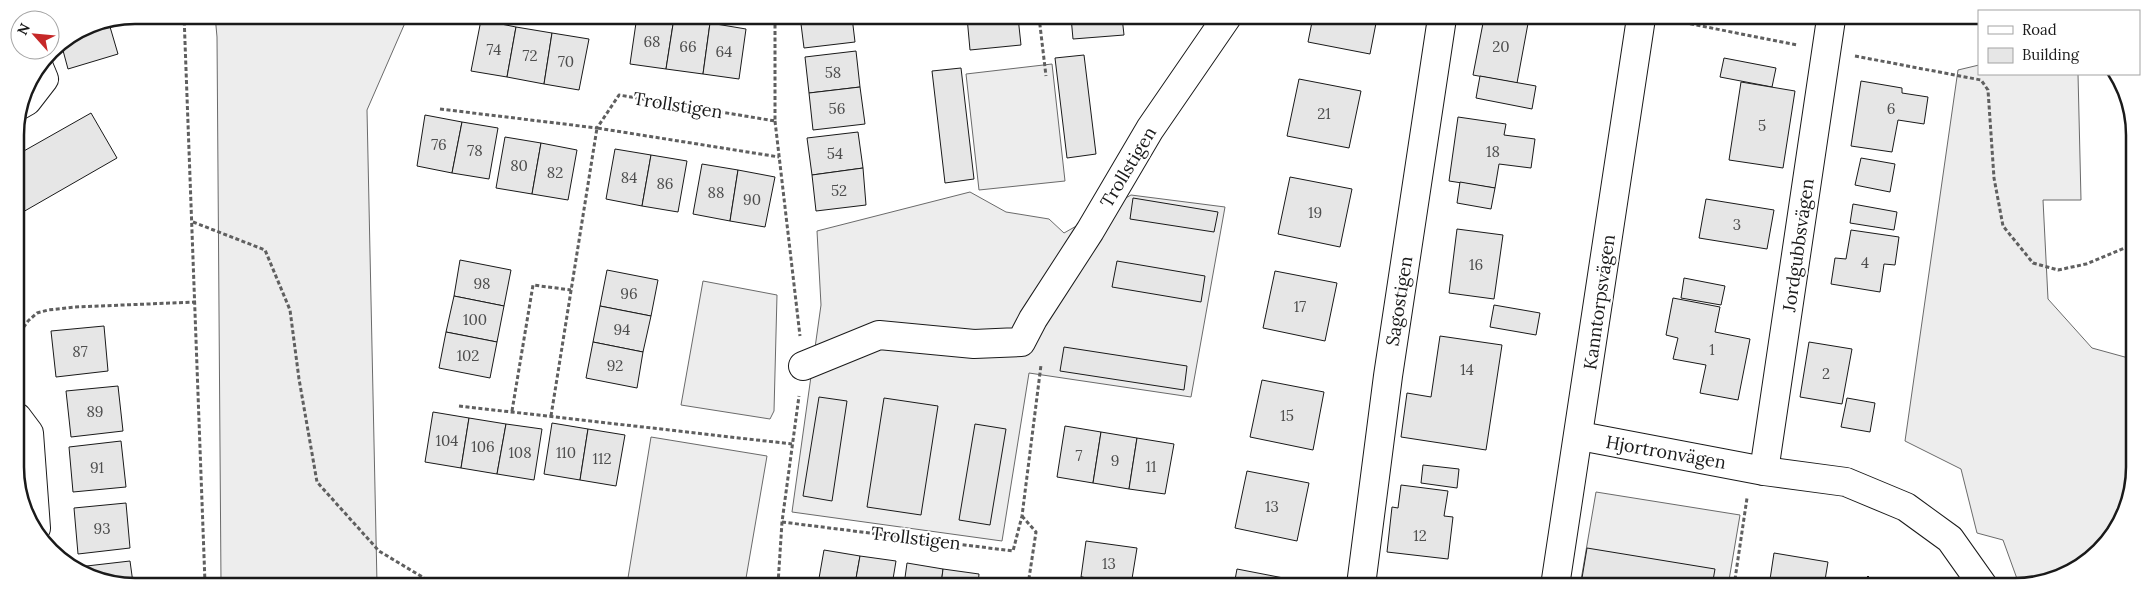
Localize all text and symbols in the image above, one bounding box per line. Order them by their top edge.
north arrow [10,10,60,60]
legend [1978,10,2140,75]
text: N [13,20,34,38]
text: Road [2022,20,2057,39]
house number: 68 [643,32,661,51]
house number: 66 [679,37,697,56]
house number: 20 [1492,37,1510,56]
house number: 74 [487,40,501,59]
house number: 64 [716,42,732,61]
text: Building [2022,45,2080,64]
house number: 72 [523,46,537,65]
house number: 70 [558,52,574,71]
house number: 58 [825,63,841,82]
street label: Trollstigen [632,87,724,123]
house number: 56 [829,99,845,118]
house number: 6 [1887,99,1895,118]
house number: 21 [1317,104,1331,123]
house number: 5 [1758,116,1766,135]
street label: Trollstigen [1095,122,1161,212]
house number: 76 [431,135,447,154]
house number: 78 [467,141,483,160]
house number: 18 [1486,142,1500,161]
house number: 54 [827,144,843,163]
house number: 80 [510,156,528,175]
house number: 82 [547,163,563,182]
house number: 84 [621,168,637,187]
house number: 86 [656,174,674,193]
street label: Jordgubbsvägen [1777,177,1819,314]
house number: 52 [831,181,847,200]
house number: 88 [708,183,724,202]
house number: 90 [743,190,761,209]
house number: 19 [1308,203,1322,222]
house number: 3 [1733,215,1741,234]
street label: Kanntorpsvägen [1578,233,1620,371]
house number: 4 [1861,253,1869,272]
street label: Sagostigen [1381,254,1417,348]
house number: 16 [1469,255,1483,274]
house number: 98 [473,274,491,293]
house number: 96 [620,284,638,303]
house number: 17 [1294,297,1306,316]
house number: 100 [463,310,487,329]
house number: 94 [614,320,630,339]
house number: 1 [1709,340,1715,359]
house number: 87 [72,342,88,361]
house number: 102 [457,346,479,365]
house number: 92 [607,356,623,375]
house number: 14 [1460,360,1474,379]
house number: 2 [1822,364,1830,383]
house number: 89 [87,402,104,421]
house number: 15 [1280,406,1294,425]
street label: Hjortronvägen [1604,430,1728,474]
house number: 104 [436,431,458,450]
house number: 106 [471,437,495,456]
house number: 108 [508,443,532,462]
house number: 110 [556,443,576,462]
house number: 7 [1076,446,1083,465]
house number: 112 [593,449,611,468]
house number: 9 [1111,451,1119,470]
house number: 11 [1146,457,1156,476]
house number: 91 [90,458,104,477]
house number: 13 [1265,497,1279,516]
house number: 93 [93,519,111,538]
street label: Trollstigen [870,521,962,555]
house number: 12 [1413,526,1427,545]
house number: 13 [1102,554,1116,573]

